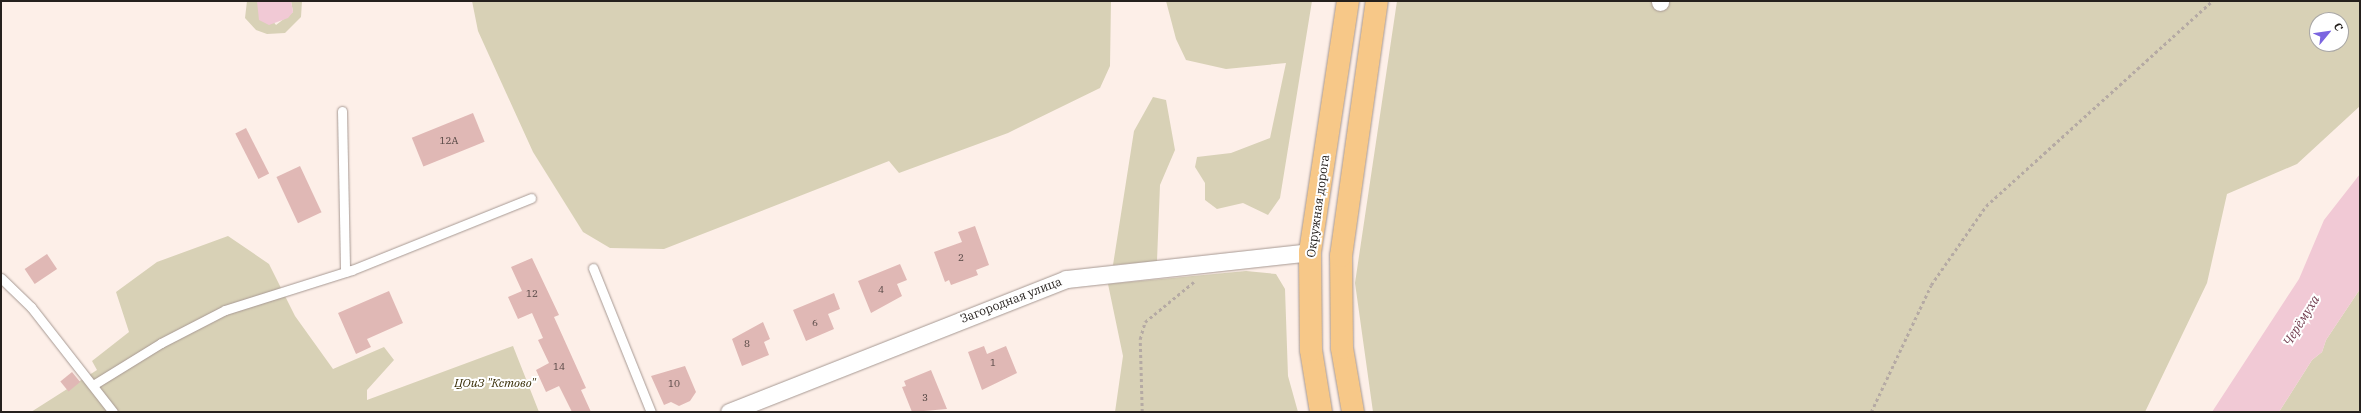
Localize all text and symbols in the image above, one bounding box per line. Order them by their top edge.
north arrow [2309,12,2349,52]
text: С [2331,20,2347,33]
house number: 12А [440,135,458,147]
street label: Окружная дорога [1304,154,1332,258]
house number: 2 [958,252,964,264]
street label: Загородная улица [958,274,1064,326]
house number: 4 [878,284,884,296]
house number: 12 [526,288,538,300]
water label: Черёмуха [2280,293,2324,349]
house number: 6 [812,317,818,329]
house number: 8 [744,338,750,350]
house number: 1 [990,357,996,369]
house number: 14 [553,361,565,373]
park label: ЦОиЗ "Кстово" [454,376,536,390]
house number: 10 [668,378,680,390]
house number: 3 [922,392,928,404]

